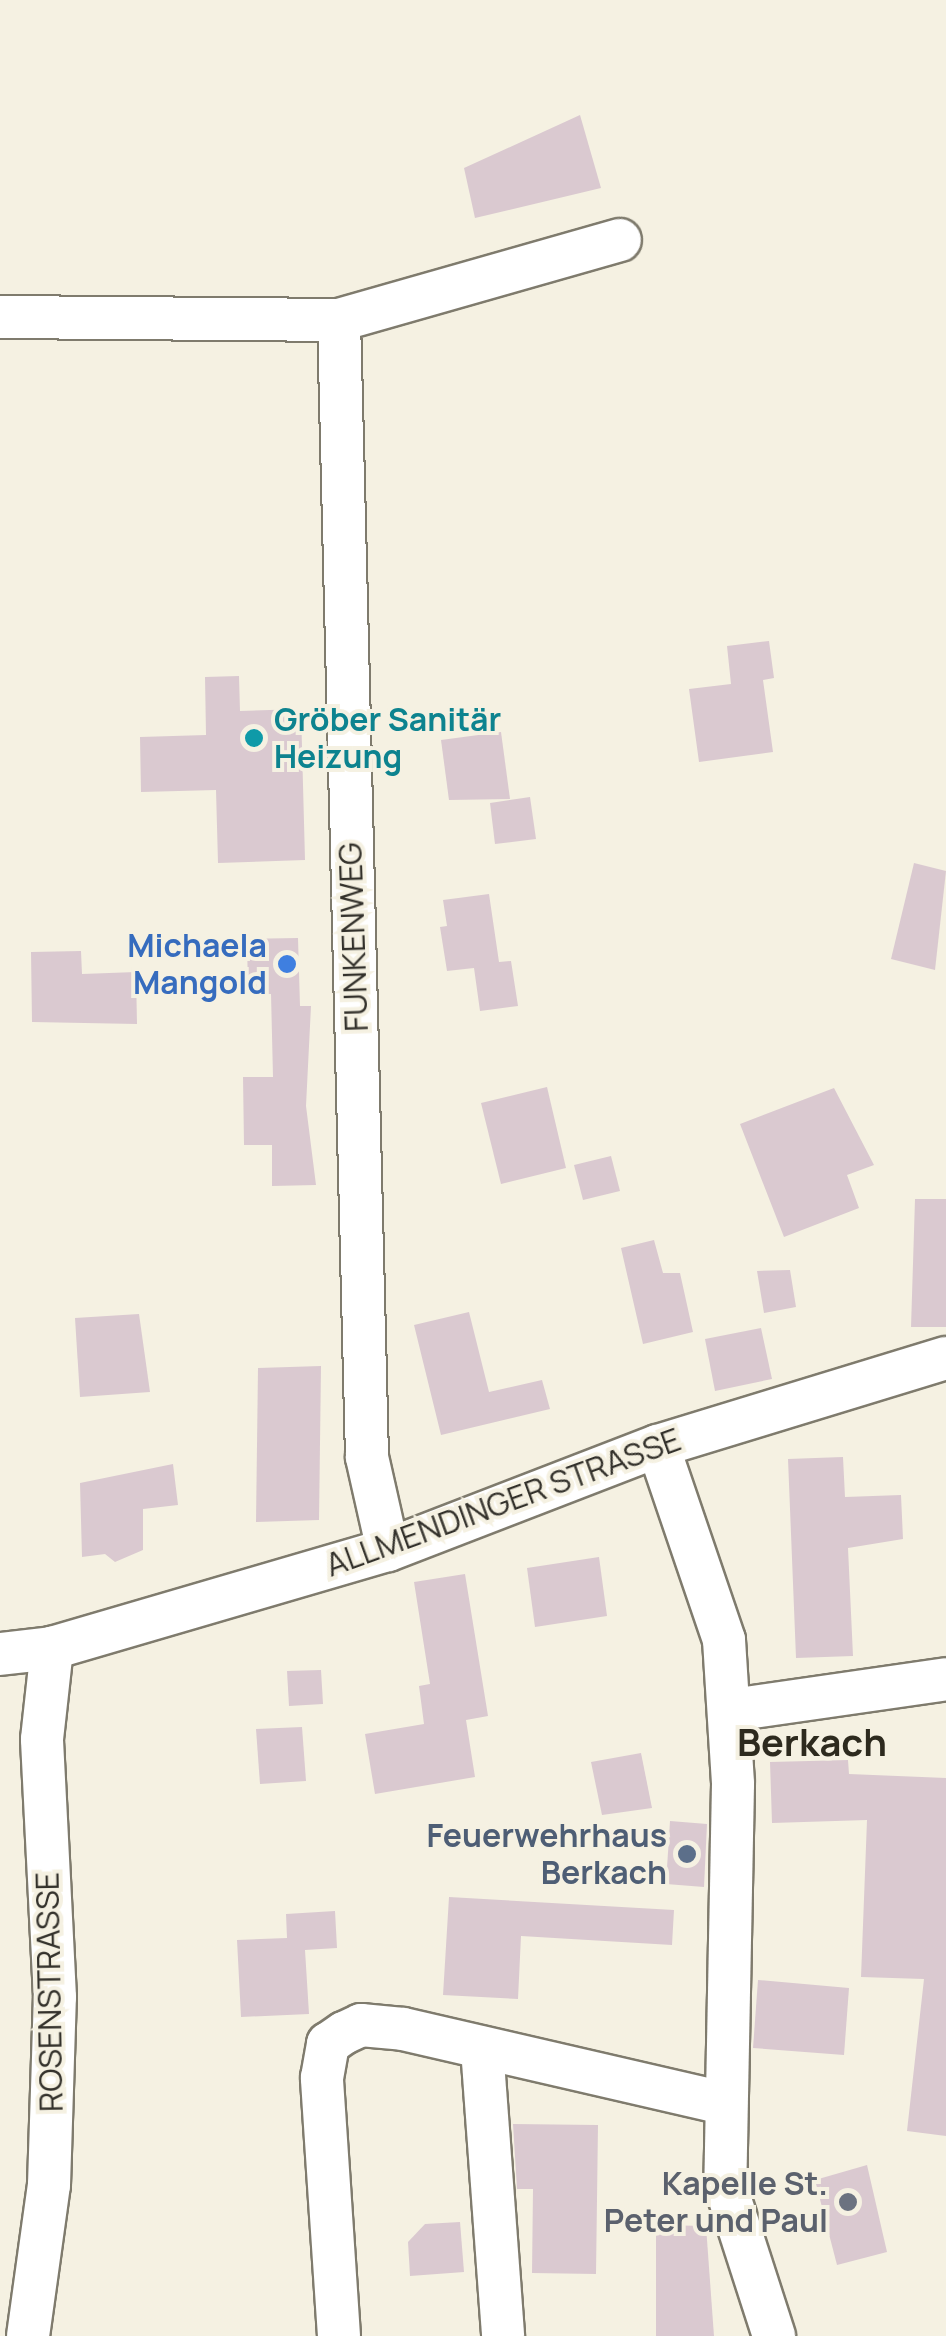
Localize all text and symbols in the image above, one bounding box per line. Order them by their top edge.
place label: Gröber Sanitär Heizung [274,701,501,776]
marker: Gröber Sanitär Heizung [243,727,265,749]
street label: FUNKENWEG [331,842,375,1032]
place label: Michaela Mangold [127,927,267,1002]
marker: Michaela Mangold [276,953,298,975]
street label: ALLMENDINGER STRASSE [320,1420,686,1584]
district label: Berkach [737,1719,887,1765]
place label: Feuerwehrhaus Berkach [427,1817,667,1892]
marker: Feuerwehrhaus Berkach [676,1843,698,1865]
street label: ROSENSTRASSE [28,1872,70,2112]
place label: Kapelle St. Peter und Paul [604,2165,828,2240]
marker: Kapelle St. Peter und Paul [837,2191,859,2213]

